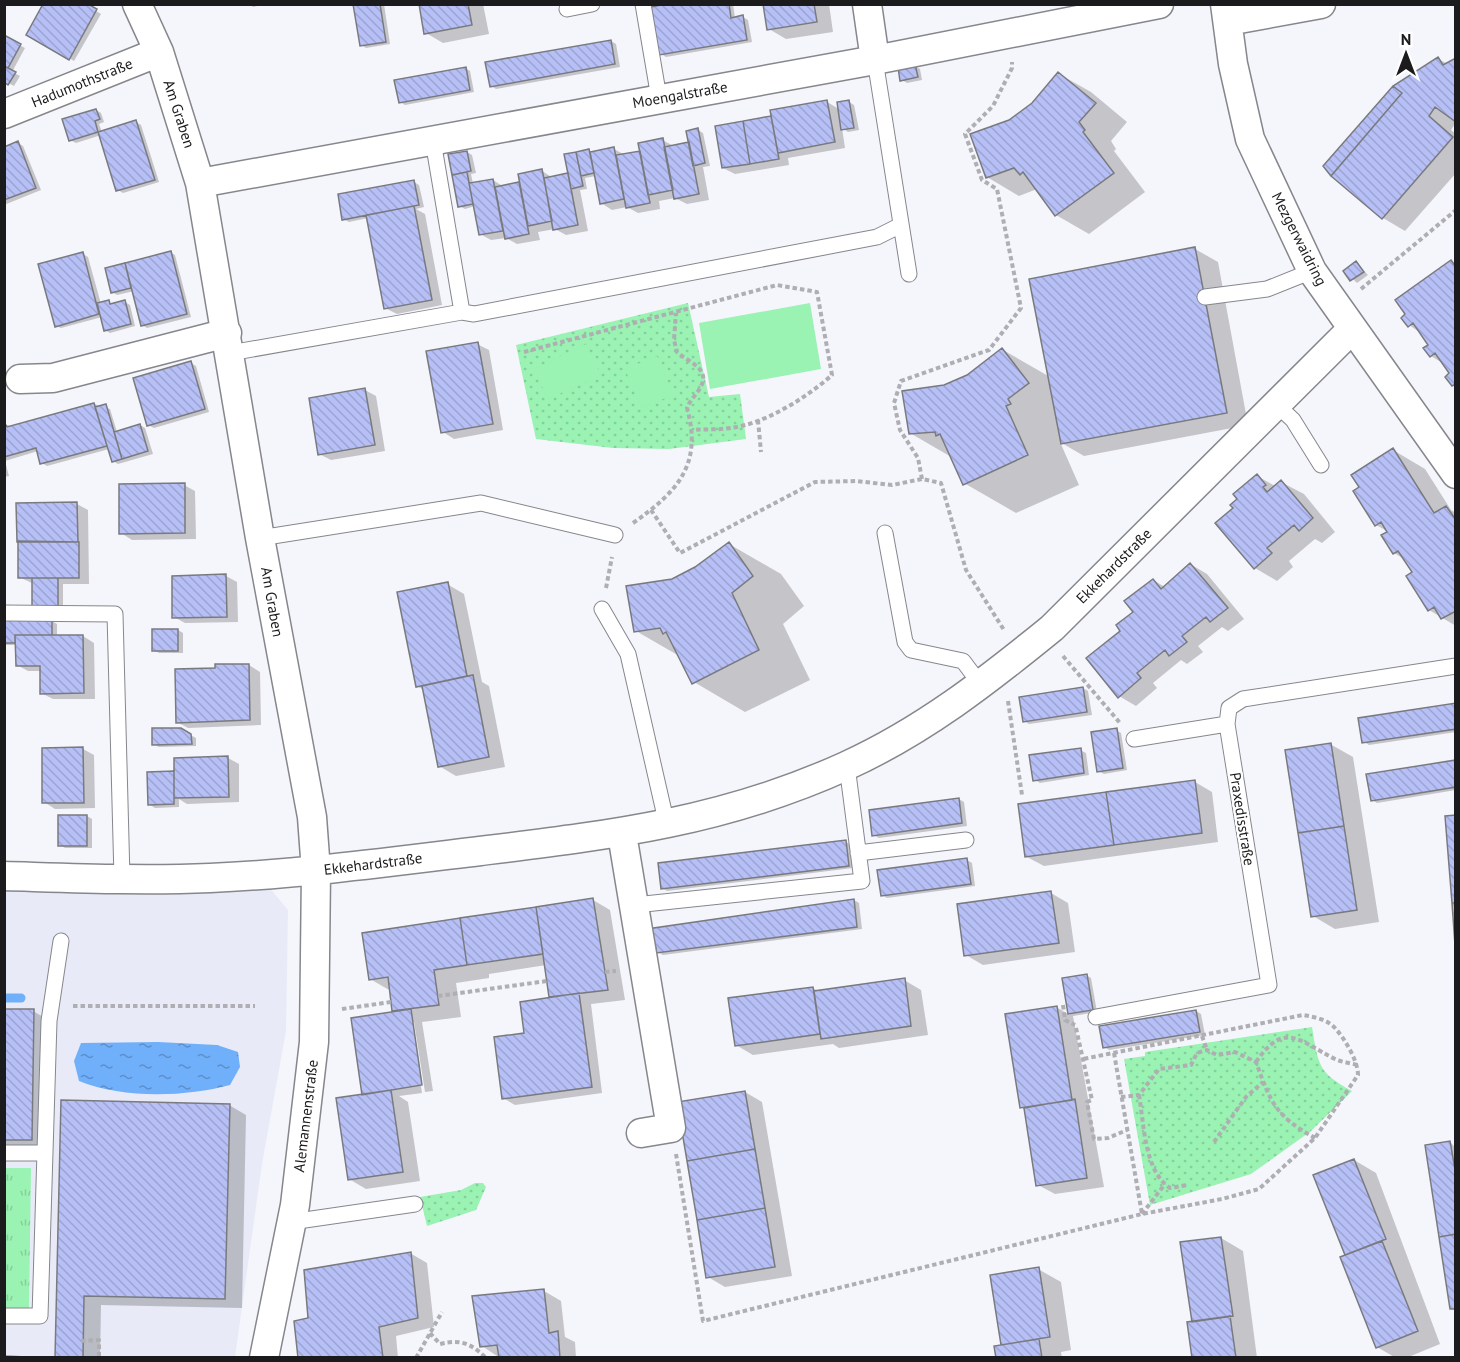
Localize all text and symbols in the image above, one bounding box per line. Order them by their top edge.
north arrow [1376,24,1436,84]
text: N [1401,29,1411,49]
street label: Hadumothstraße [28,54,135,112]
street label: Am Graben [160,77,199,150]
street label: Moengalstraße [631,77,729,112]
street label: Mezgerwaidring [1268,189,1331,289]
street label: Ekkehardstraße [1072,524,1155,607]
street label: Am Graben [257,565,288,638]
street label: Praxedisstraße [1226,771,1259,867]
street label: Ekkehardstraße [323,848,423,879]
street label: Alemannenstraße [289,1059,322,1173]

